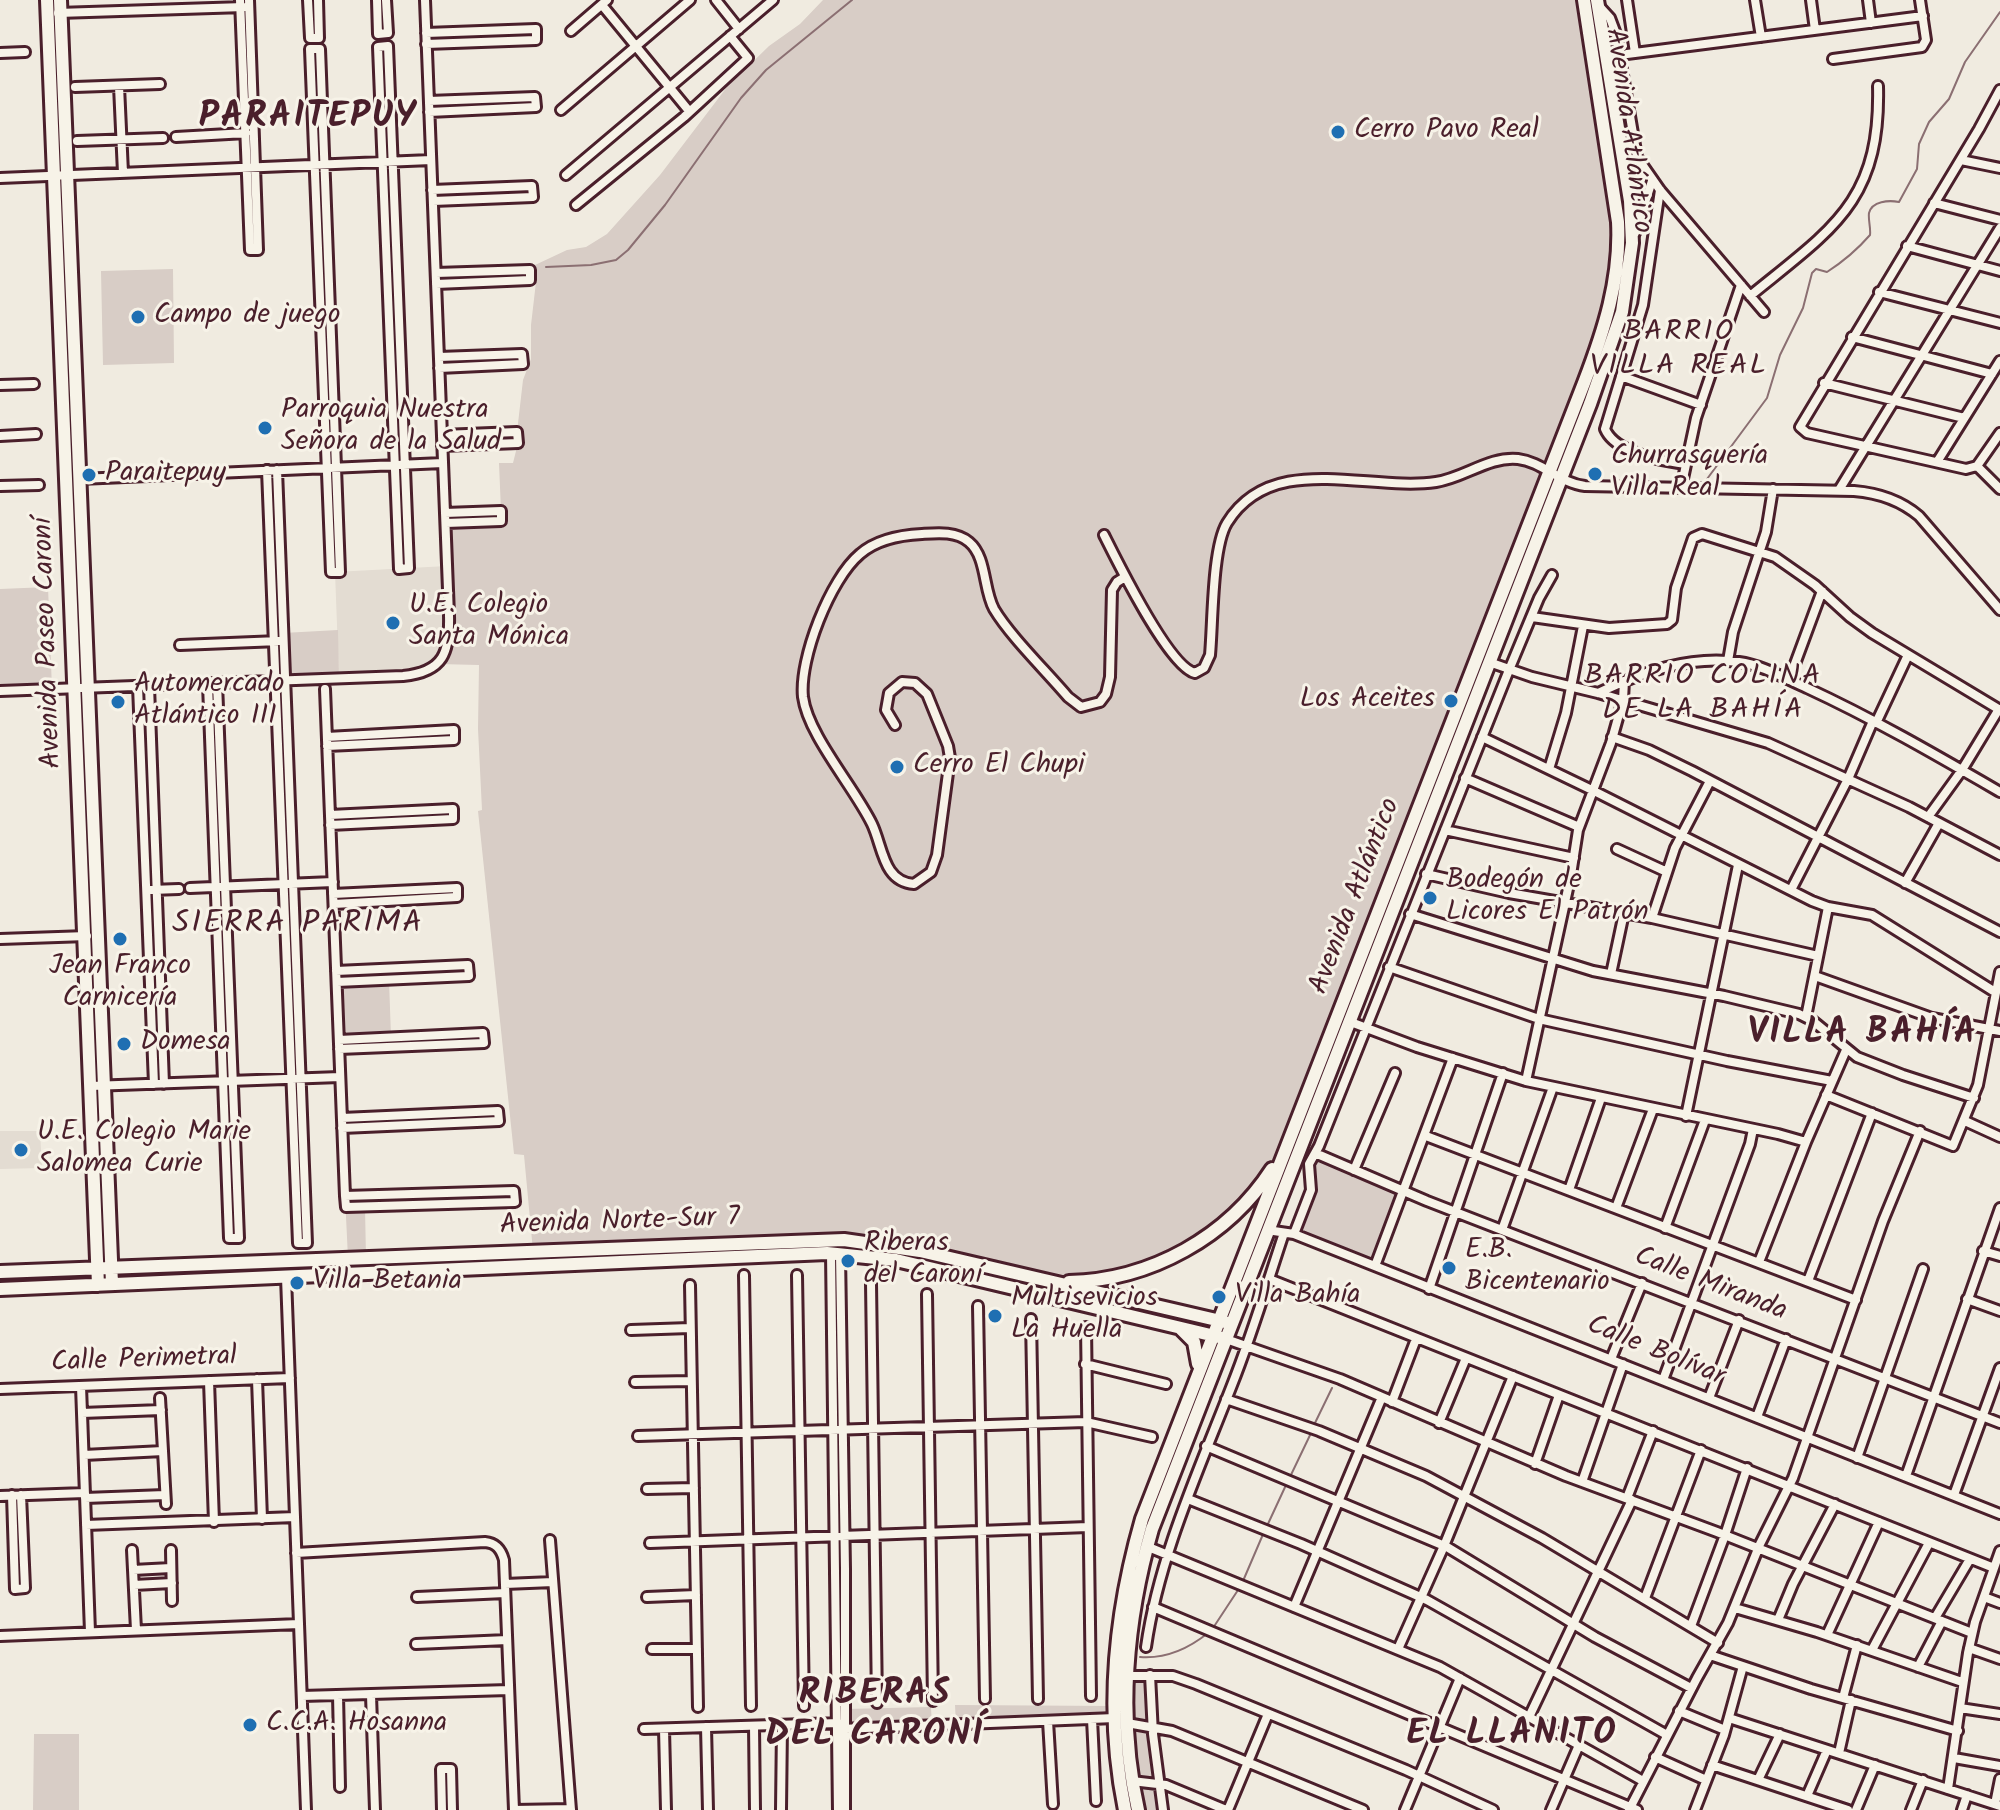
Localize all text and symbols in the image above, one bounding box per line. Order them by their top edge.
street label: Avenida Atlántico [1595,26,1657,236]
district label: PARAITEPUY [199,98,417,142]
place label: Cerro Pavo Real [1354,115,1539,149]
marker: Cerro Pavo Real [1329,123,1347,141]
place label: Campo de juego [154,300,340,334]
marker: Campo de juego [129,308,147,326]
district label: BARRIO VILLA REAL [1590,317,1768,388]
place label: Parroquia Nuestra Señora de la Salud [281,395,501,461]
marker: Parroquia Nuestra Señora de la Salud [256,419,274,437]
place label: Churrasquería Villa Real [1611,441,1768,507]
place label: Paraitepuy [105,458,226,492]
marker: Churrasquería Villa Real [1586,465,1604,483]
marker: Paraitepuy [80,466,98,484]
street label: Avenida Paseo Caroní [29,517,71,769]
place label: U.E. Colegio Santa Mónica [409,590,569,656]
marker: U.E. Colegio Santa Mónica [384,614,402,632]
district label: BARRIO COLINA DE LA BAHÍA [1584,661,1822,732]
place label: Automercado Atlántico III [134,669,284,735]
place label: Los Aceites [1300,684,1435,718]
marker: Los Aceites [1442,692,1460,710]
marker: Automercado Atlántico III [109,693,127,711]
place label: Cerro El Chupi [913,750,1085,784]
marker: Cerro El Chupi [888,758,906,776]
street label: Avenida Atlántico [1304,794,1410,1000]
place label: Bodegón de Licores El Patrón [1446,865,1649,931]
marker: Bodegón de Licores El Patrón [1421,889,1439,907]
district label: SIERRA PARIMA [172,908,424,946]
marker: Jean Franco Carnicería [111,930,129,948]
place label: Jean Franco Carnicería [49,951,191,1017]
district label: VILLA BAHÍA [1748,1014,1978,1058]
place label: Domesa [140,1027,231,1061]
marker: Domesa [115,1035,133,1053]
place label: U.E. Colegio Marie Salomea Curie [37,1117,251,1183]
marker: U.E. Colegio Marie Salomea Curie [12,1141,30,1159]
street label: Avenida Norte-Sur 7 [499,1203,741,1245]
place label: Riberas del Caroní [864,1228,982,1294]
place label: E.B. Bicentenario [1465,1235,1610,1301]
street label: Calle Miranda [1629,1242,1791,1330]
marker: Riberas del Caroní [839,1252,857,1270]
marker: E.B. Bicentenario [1440,1259,1458,1277]
place label: Villa Betania [313,1266,462,1300]
marker: Villa Betania [288,1274,306,1292]
place label: Villa Bahía [1235,1280,1360,1314]
place label: Multisevicios La Huella [1011,1283,1158,1349]
marker: Villa Bahía [1210,1288,1228,1306]
marker: Multisevicios La Huella [986,1307,1004,1325]
street label: Calle Bolívar [1581,1310,1729,1396]
street label: Calle Perimetral [50,1342,238,1382]
district label: RIBERAS DEL CARONÍ [765,1675,985,1760]
place label: C.C.A. Hosanna [266,1708,447,1742]
district label: EL LLANITO [1406,1715,1618,1759]
marker: C.C.A. Hosanna [241,1716,259,1734]

